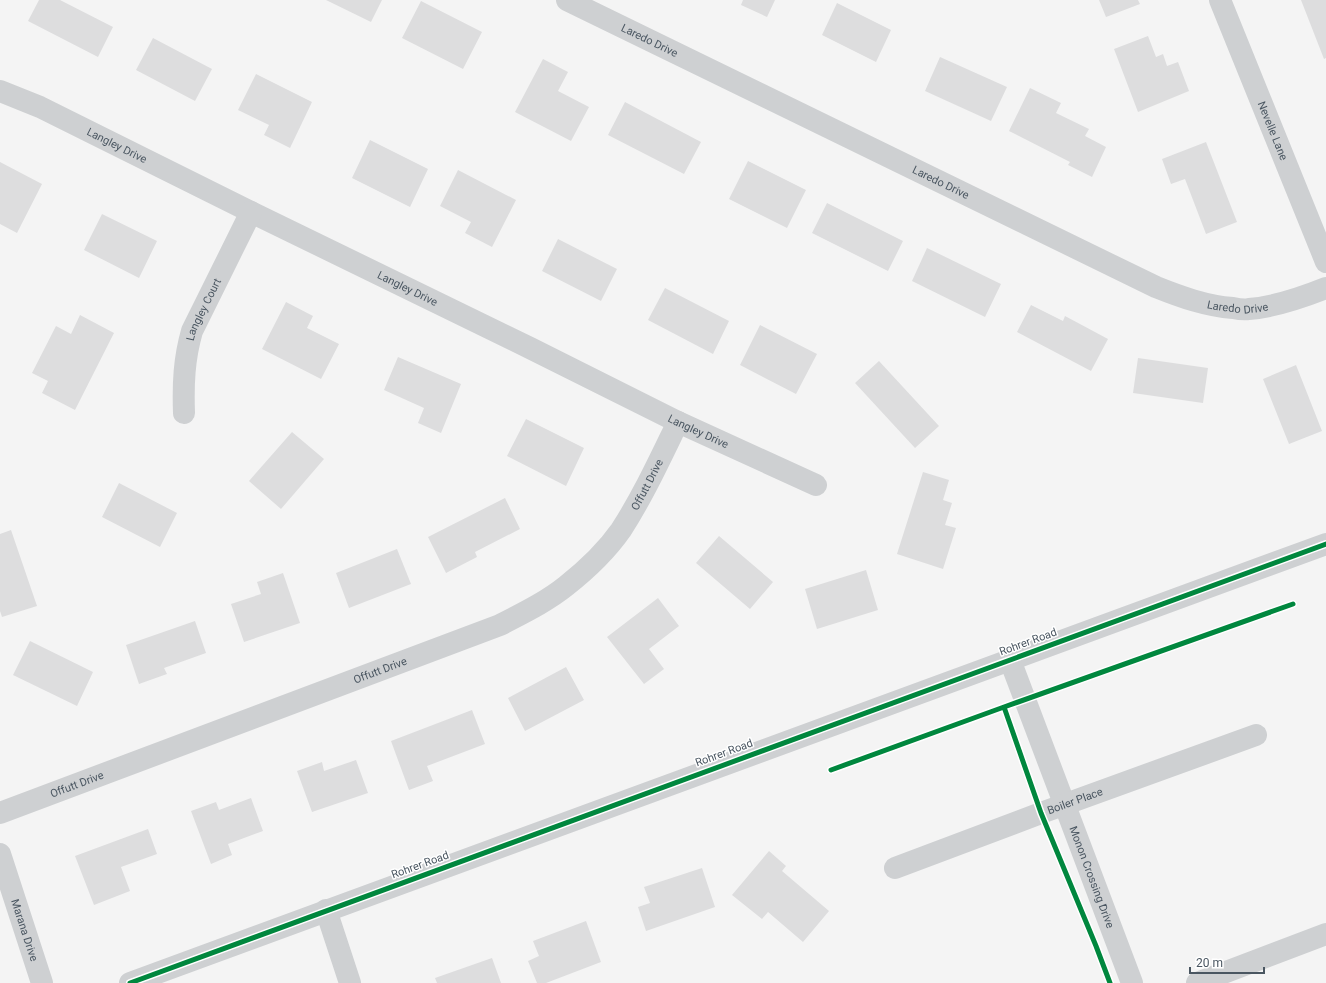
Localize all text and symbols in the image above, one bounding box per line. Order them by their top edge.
street label: Laredo Drive [619,21,680,60]
street label: Nevelle Lane [1255,99,1291,162]
street label: Langley Drive [85,125,149,166]
street label: Laredo Drive [911,163,972,202]
street label: Langley Drive [375,268,440,309]
street label: Langley Court [183,276,224,342]
street label: Laredo Drive [1206,298,1269,316]
street label: Langley Drive [666,412,731,451]
street label: Offutt Drive [628,457,666,512]
street label: Rohrer Road [997,626,1059,658]
street label: Offutt Drive [352,654,409,686]
street label: Rohrer Road [693,737,755,769]
street label: Offutt Drive [48,768,105,800]
street label: Boiler Place [1045,785,1104,817]
street label: Monon Crossing Drive [1067,824,1117,930]
street label: Rohrer Road [389,849,451,881]
street label: Marana Drive [9,897,41,963]
scale bar [1190,949,1264,975]
text: 20 m [1196,956,1223,970]

